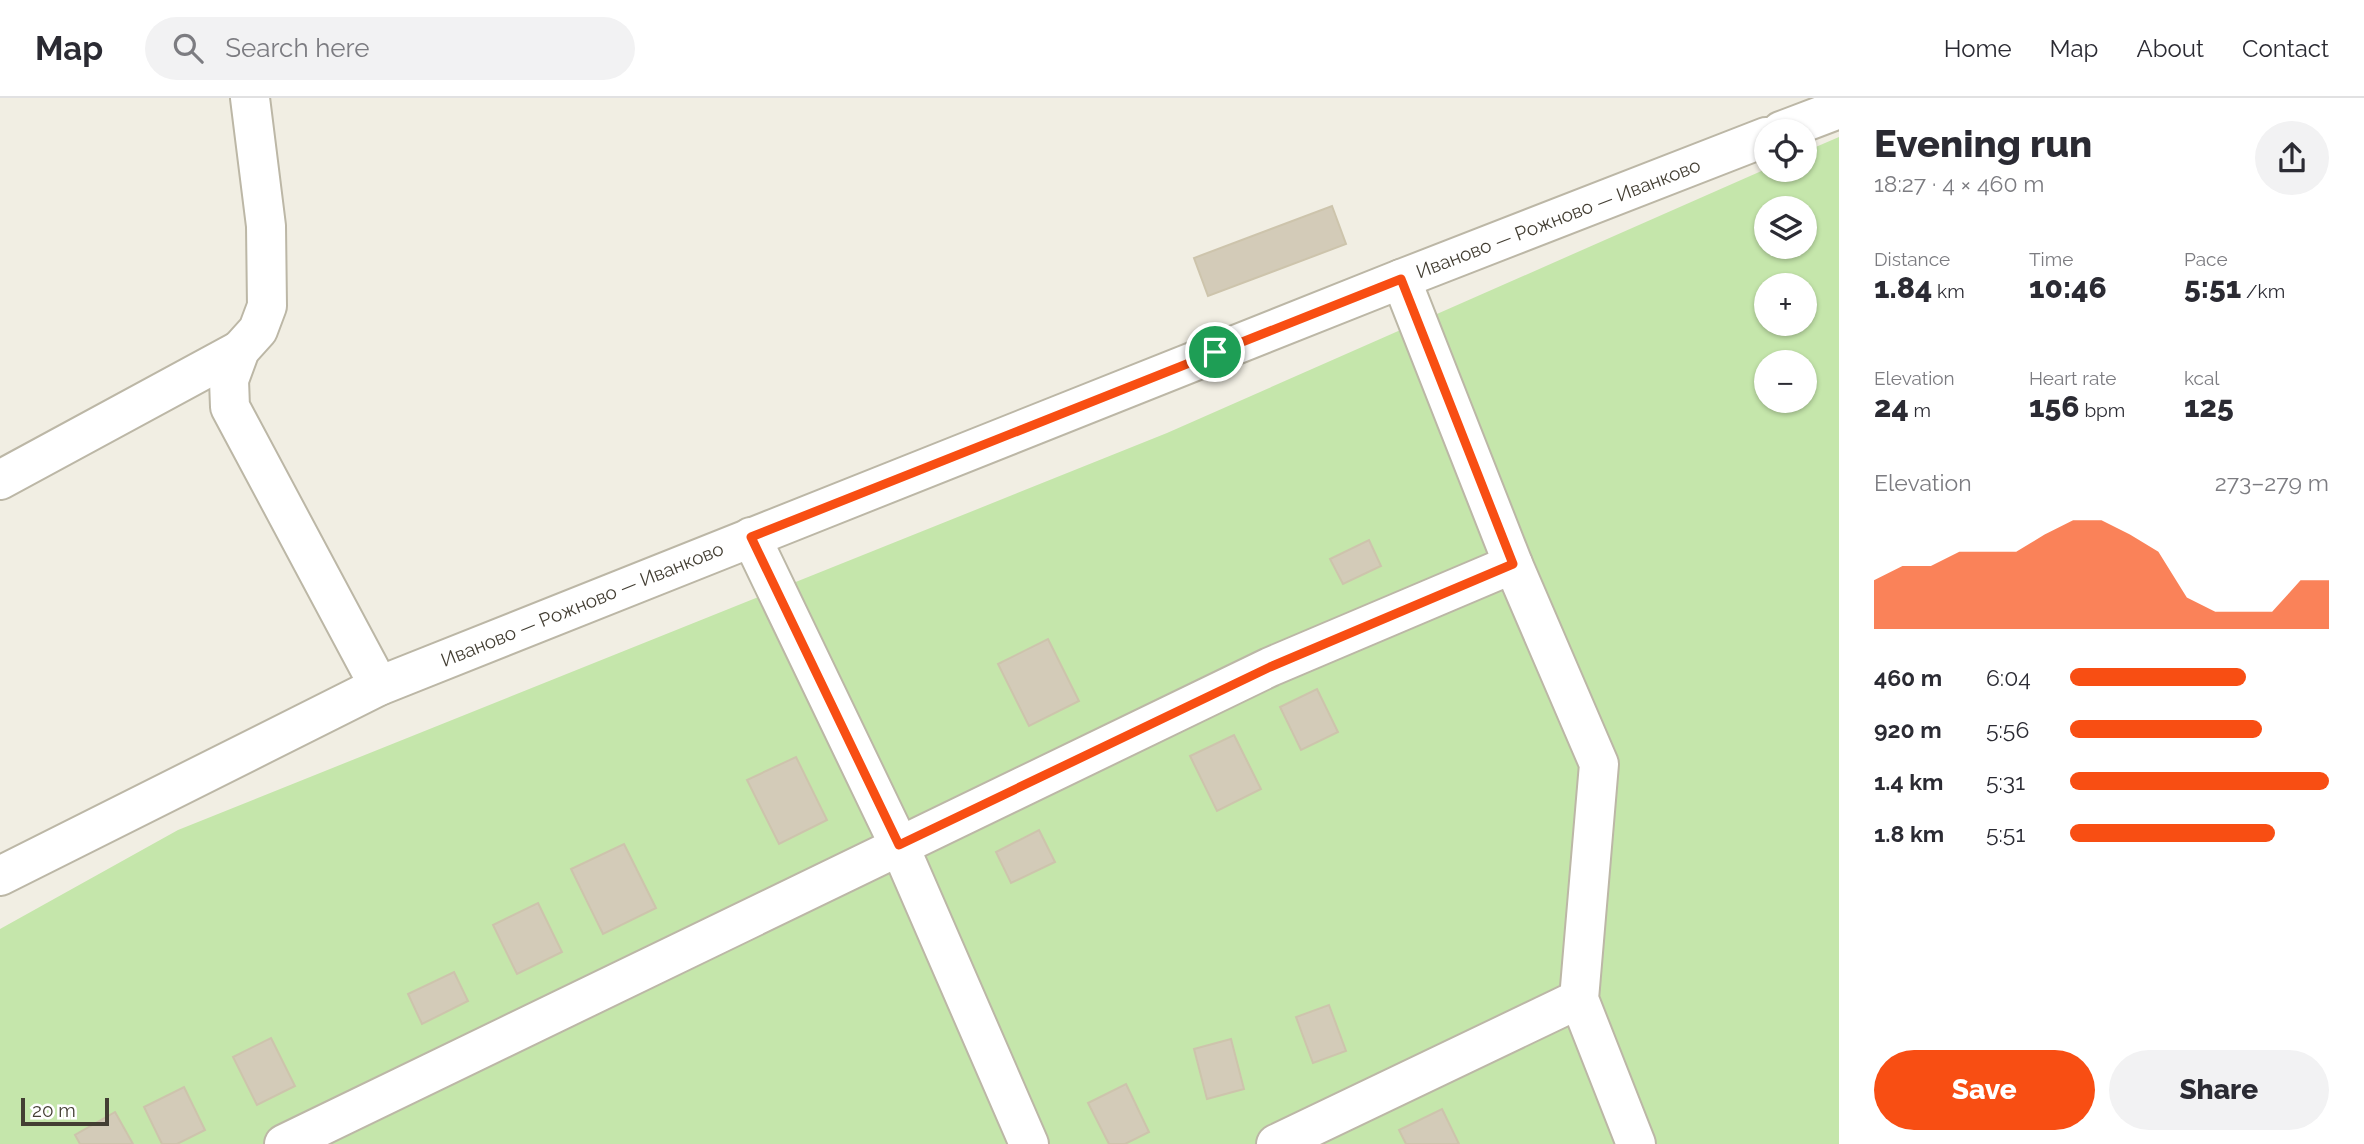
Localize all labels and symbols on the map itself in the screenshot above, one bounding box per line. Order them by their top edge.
street label: Иваново — Рожново — Иванково [1413,154,1703,282]
pin [1185,322,1245,382]
street label: Иваново — Рожново — Иванково [438,537,726,671]
scale bar [21,1095,108,1127]

